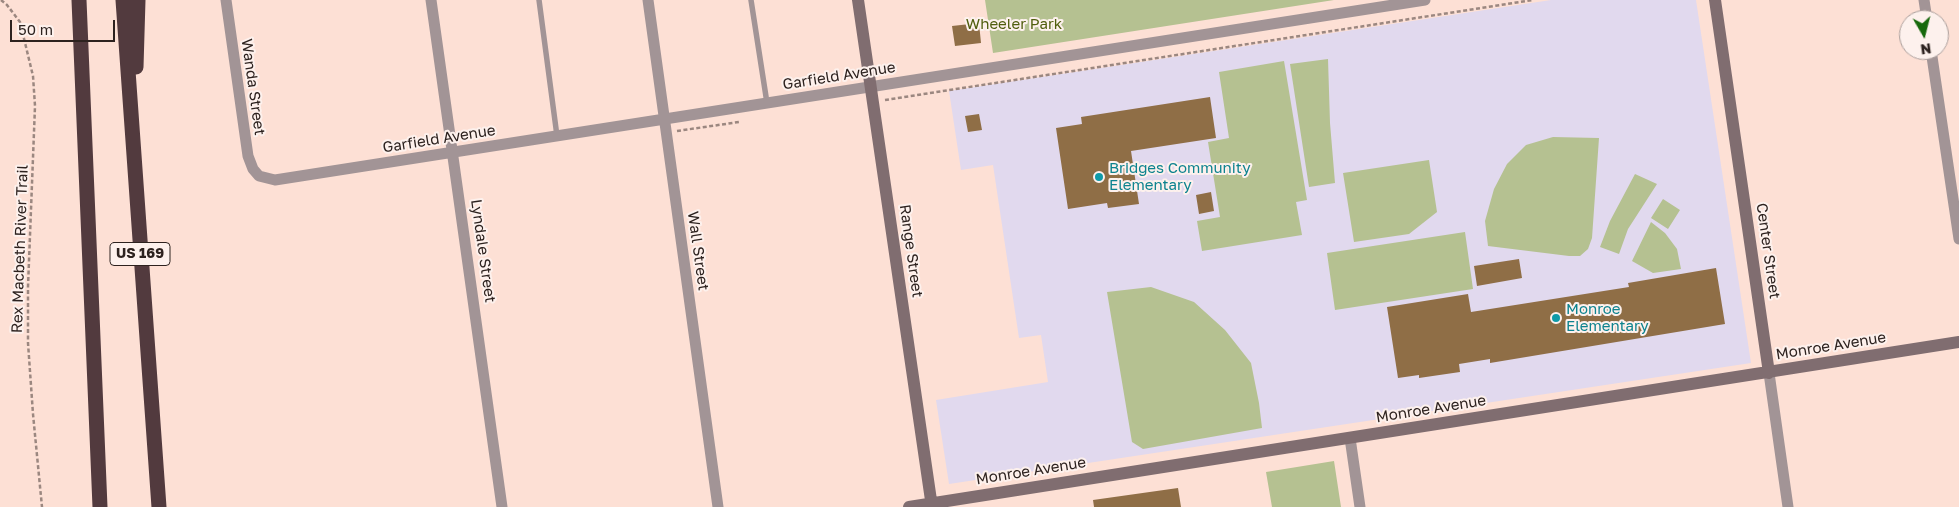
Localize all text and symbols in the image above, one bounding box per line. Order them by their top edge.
scale bar [12,10,118,42]
north arrow [1899,10,1949,60]
park label: Wheeler Park [966,15,1062,33]
text: 50 m [18,20,53,38]
street label: Wanda Street [237,38,269,136]
text: N [1920,40,1932,59]
street label: Garfield Avenue [781,58,897,94]
street label: Garfield Avenue [381,121,497,157]
place label: Bridges Community Elementary [1109,159,1251,194]
street label: Rex Macbeth River Trail [8,165,32,333]
marker: Bridges Community Elementary [1093,171,1105,183]
street label: Lyndale Street [467,198,499,304]
street label: Center Street [1752,202,1784,300]
street label: Range Street [896,203,926,299]
street label: Wall Street [684,210,712,292]
road number: US 169 [110,242,170,266]
place label: Monroe Elementary [1566,300,1649,335]
marker: Monroe Elementary [1550,312,1562,324]
street label: Monroe Avenue [1775,328,1887,364]
street label: Monroe Avenue [1375,391,1487,427]
street label: Monroe Avenue [975,453,1087,489]

